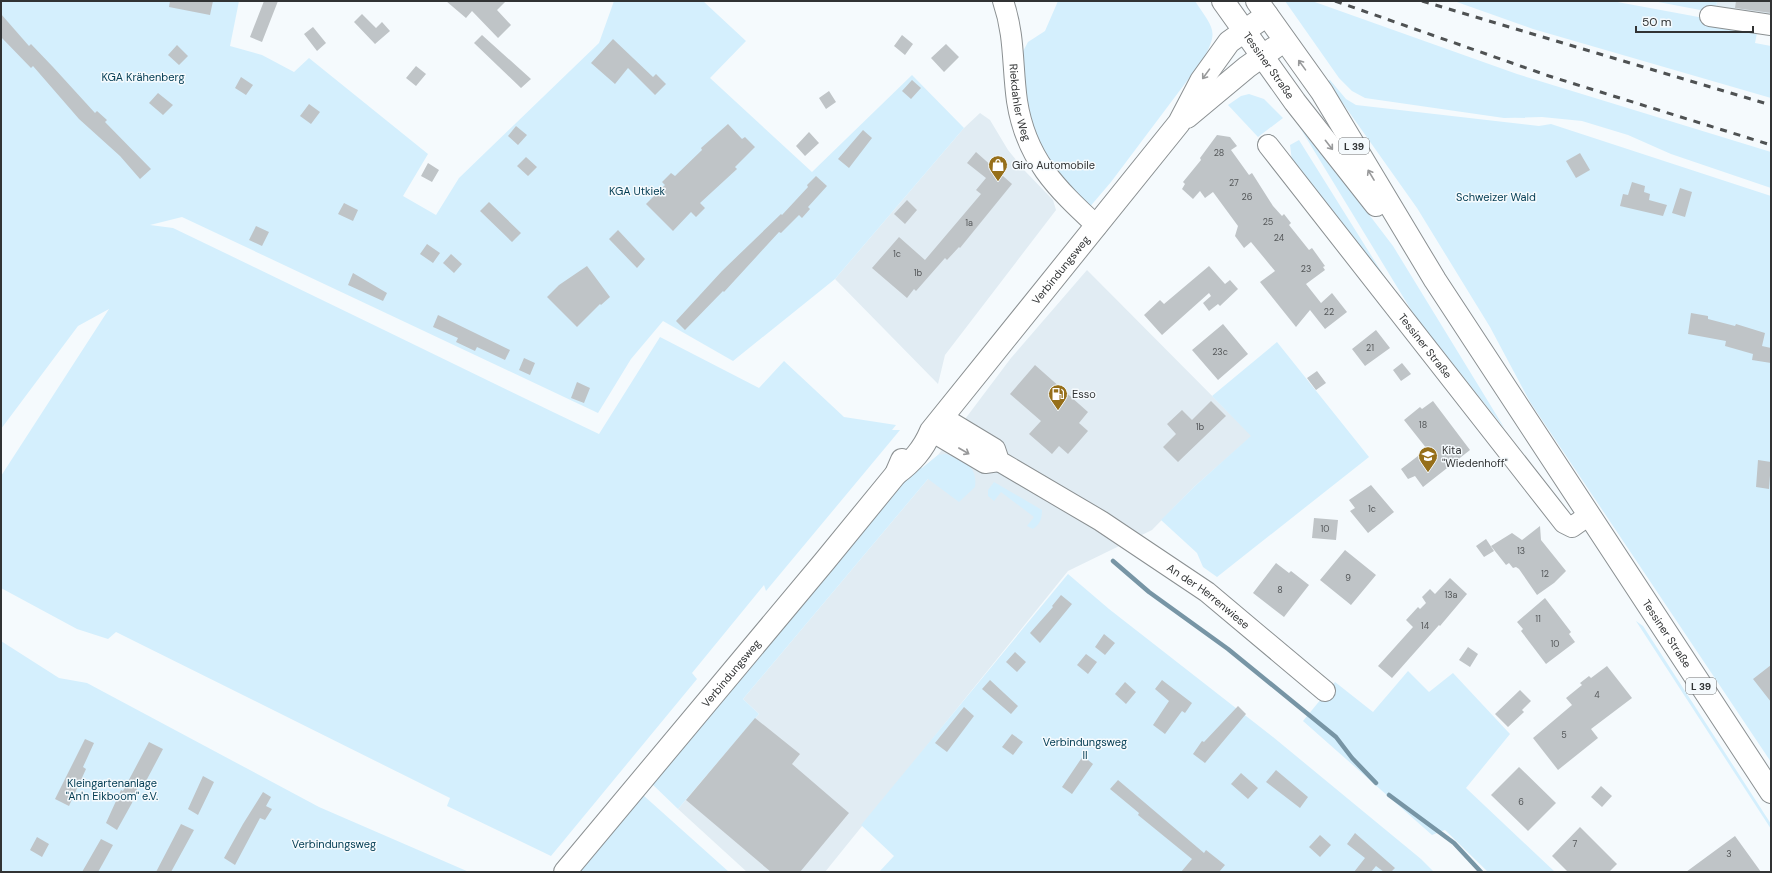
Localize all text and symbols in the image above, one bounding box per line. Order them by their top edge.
scale bar [1636,8,1753,34]
text: 50 m [1642,14,1671,30]
street label: Tessiner Straße [1240,29,1297,102]
one-way arrow [1298,59,1306,70]
street label: Riekdahler Weg [1007,63,1034,143]
one-way arrow [1202,68,1210,79]
park label: KGA Krähenberg [101,70,185,84]
road number: L 39 [1339,138,1369,154]
one-way arrow [1324,139,1333,150]
house number: 28 [1214,147,1224,159]
shop icon: Giro Automobile [987,154,1009,182]
place label: Giro Automobile [1012,158,1095,172]
one-way arrow [1367,169,1375,181]
house number: 27 [1229,177,1239,189]
park label: KGA Utkiek [609,184,665,198]
park label: Schweizer Wald [1456,190,1536,204]
house number: 26 [1242,191,1253,203]
house number: 25 [1263,216,1273,228]
house number: 1a [965,217,973,229]
house number: 24 [1274,232,1285,244]
street label: Verbindungsweg [1029,233,1093,307]
house number: 1c [893,248,901,260]
house number: 23 [1301,263,1311,275]
house number: 1b [914,267,923,279]
house number: 22 [1324,306,1334,318]
street label: Tessiner Straße [1395,310,1455,381]
house number: 21 [1366,342,1374,354]
house number: 23c [1212,346,1228,358]
fuel station icon: Esso [1047,383,1069,411]
place label: Esso [1072,387,1096,401]
house number: 18 [1419,419,1427,431]
house number: 1b [1196,421,1205,433]
place label: Kita "Wiedenhoff" [1442,443,1508,470]
school or university icon: Kita "Wiedenhoff" [1417,445,1439,473]
one-way arrow [958,447,970,455]
house number: 1c [1368,503,1376,515]
house number: 10 [1321,523,1329,535]
house number: 13 [1517,545,1525,557]
street label: An der Herrenwiese [1164,560,1253,632]
house number: 12 [1541,568,1549,580]
house number: 9 [1345,572,1351,584]
house number: 8 [1277,584,1283,596]
house number: 13a [1444,589,1458,601]
street label: Tessiner Straße [1639,597,1694,670]
house number: 11 [1535,613,1541,625]
house number: 14 [1421,620,1430,632]
street label: Verbindungsweg [699,636,763,710]
house number: 10 [1551,638,1559,650]
road number: L 39 [1686,678,1716,694]
house number: 4 [1594,689,1600,701]
house number: 5 [1561,729,1567,741]
park label: Verbindungsweg II [1043,735,1127,762]
park label: Kleingartenanlage "An'n Eikboom" e.V. [66,776,158,803]
house number: 6 [1518,796,1524,808]
park label: Verbindungsweg [292,837,376,851]
house number: 7 [1573,838,1578,850]
house number: 3 [1726,848,1732,860]

